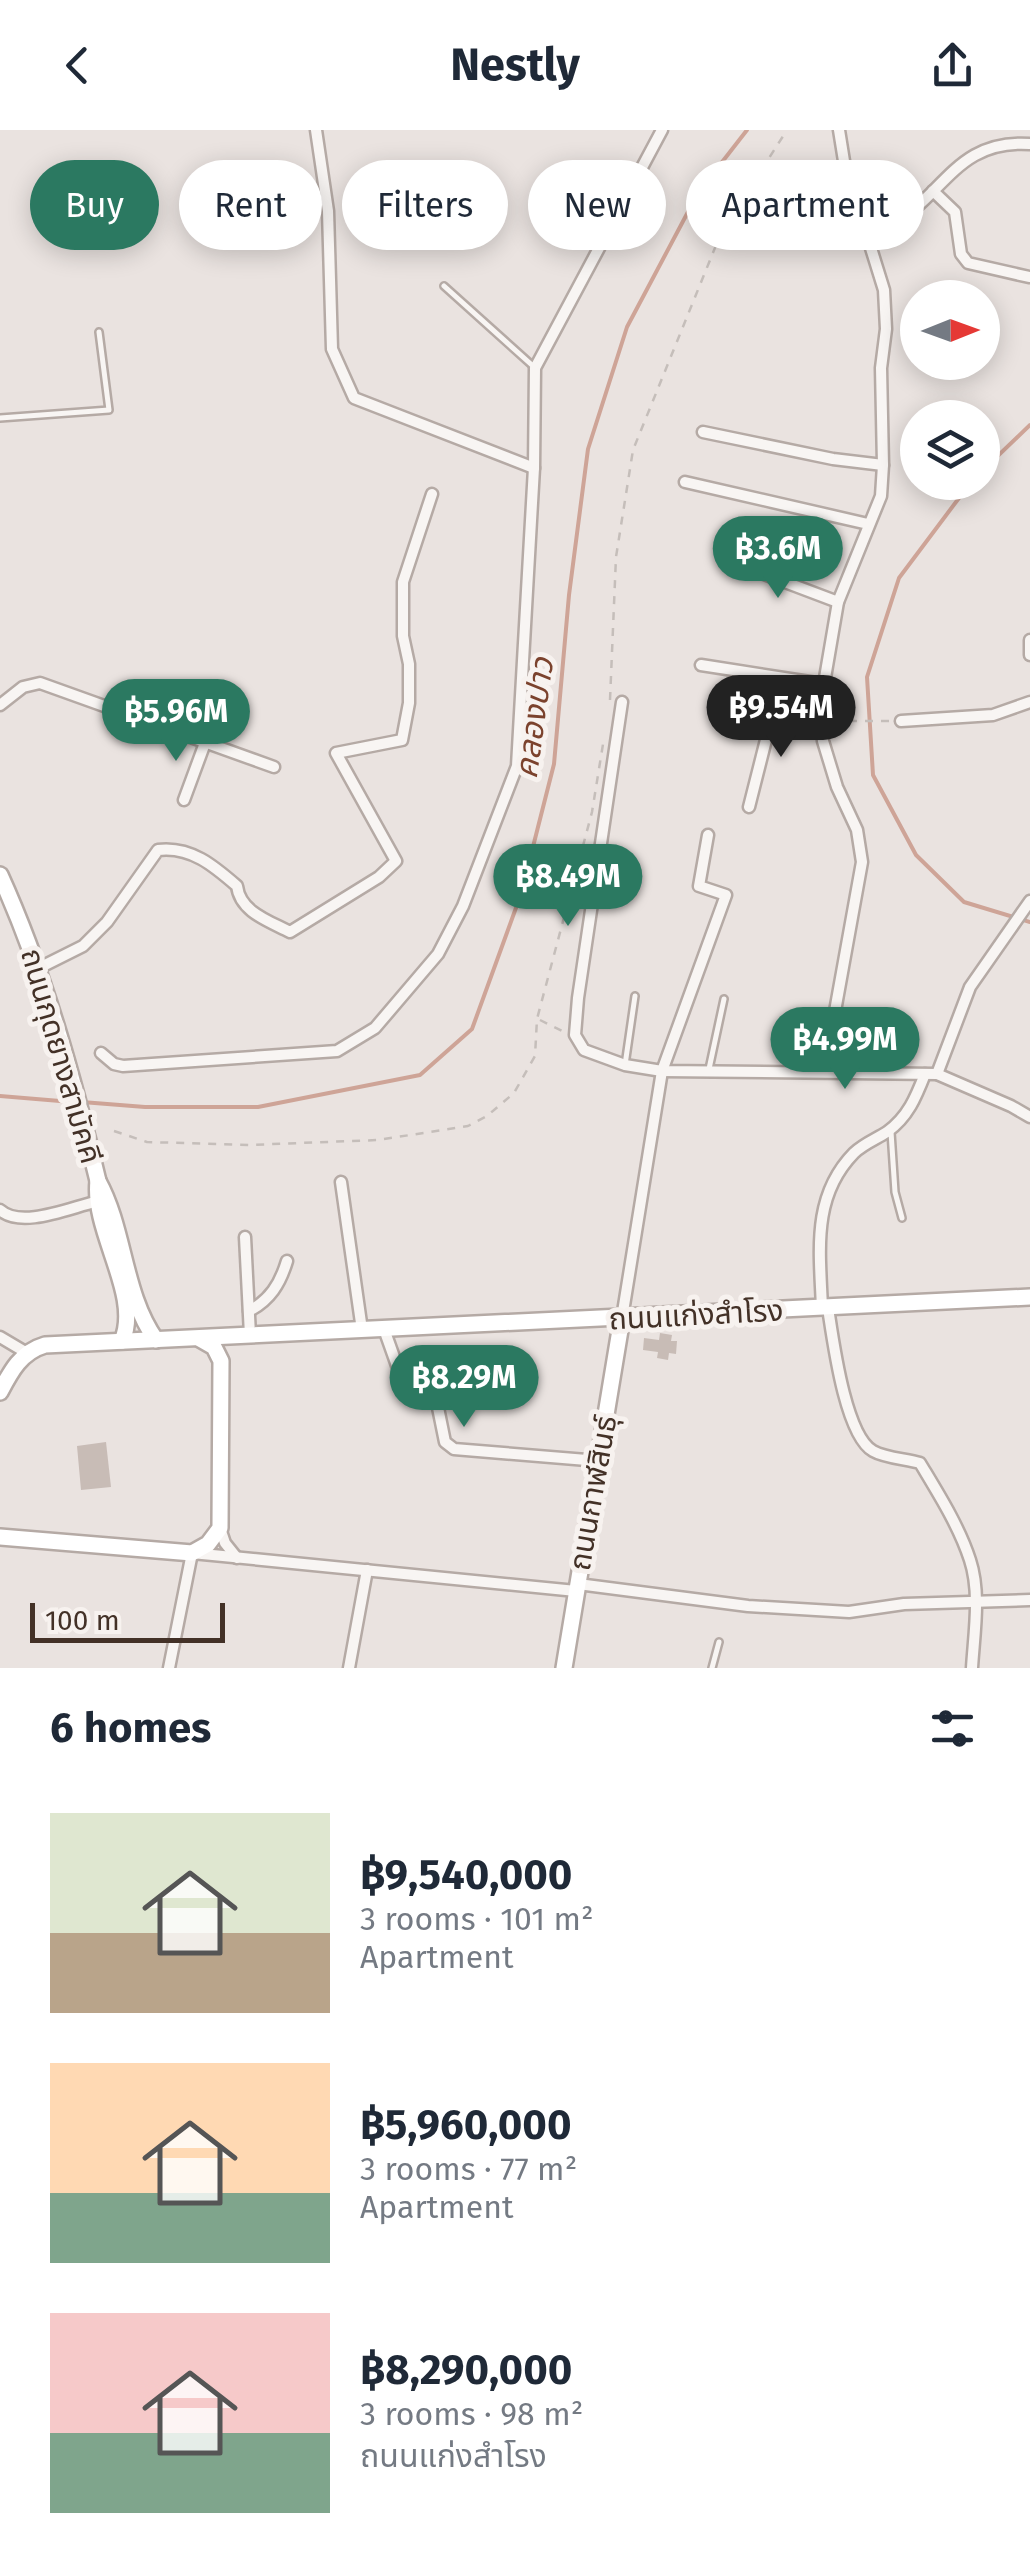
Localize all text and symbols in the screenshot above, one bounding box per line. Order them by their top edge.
icon: back [50,38,105,93]
text: Nestly [450,38,580,92]
icon: share [925,38,980,93]
chip: Buy [30,160,159,250]
chip: Rent [179,160,322,250]
chip: Filters [342,160,508,250]
chip: New [528,160,666,250]
chip: Apartment [686,160,924,250]
north arrow [900,280,1000,380]
map controls [900,280,1000,500]
button: layers [900,400,1000,500]
pin: ฿3.6M [708,516,848,601]
text: ฿3.6M [735,529,821,567]
water label: คลองปาว [507,654,561,781]
pin: ฿9.54M [700,675,862,760]
pin: ฿5.96M [95,679,257,764]
text: ฿9.54M [729,688,833,726]
text: ฿5.96M [124,692,228,730]
pin: ฿8.49M [487,844,649,929]
text: ฿8.49M [515,857,621,895]
street label: ถนนกุดยางสามัคคี [13,944,109,1168]
pin: ฿4.99M [764,1007,926,1092]
text: ฿4.99M [793,1020,897,1058]
street label: ถนนแก่งสำโรง [608,1292,784,1338]
pin: ฿8.29M [383,1345,545,1430]
text: ฿8.29M [412,1358,516,1396]
street label: ถนนกาฬสินธุ์ [562,1412,624,1573]
scale bar [30,1598,225,1642]
text: 100 m [45,1604,120,1637]
icon: filters [925,1701,980,1756]
text: 6 homes [50,1703,211,1753]
text: ฿9,540,000 [360,1850,572,1900]
icon: home [130,1853,250,1973]
text: 3 rooms · 101 m² [360,1900,594,1938]
text: Apartment [360,1938,514,1976]
text: ฿5,960,000 [360,2100,571,2150]
icon: home [130,2103,250,2223]
text: 3 rooms · 77 m² [360,2150,577,2188]
text: Apartment [360,2188,514,2226]
text: ฿8,290,000 [360,2345,572,2395]
icon: home [130,2353,250,2473]
text: 3 rooms · 98 m² [360,2395,583,2433]
text: ถนนแก่งสำโรง [360,2437,547,2475]

